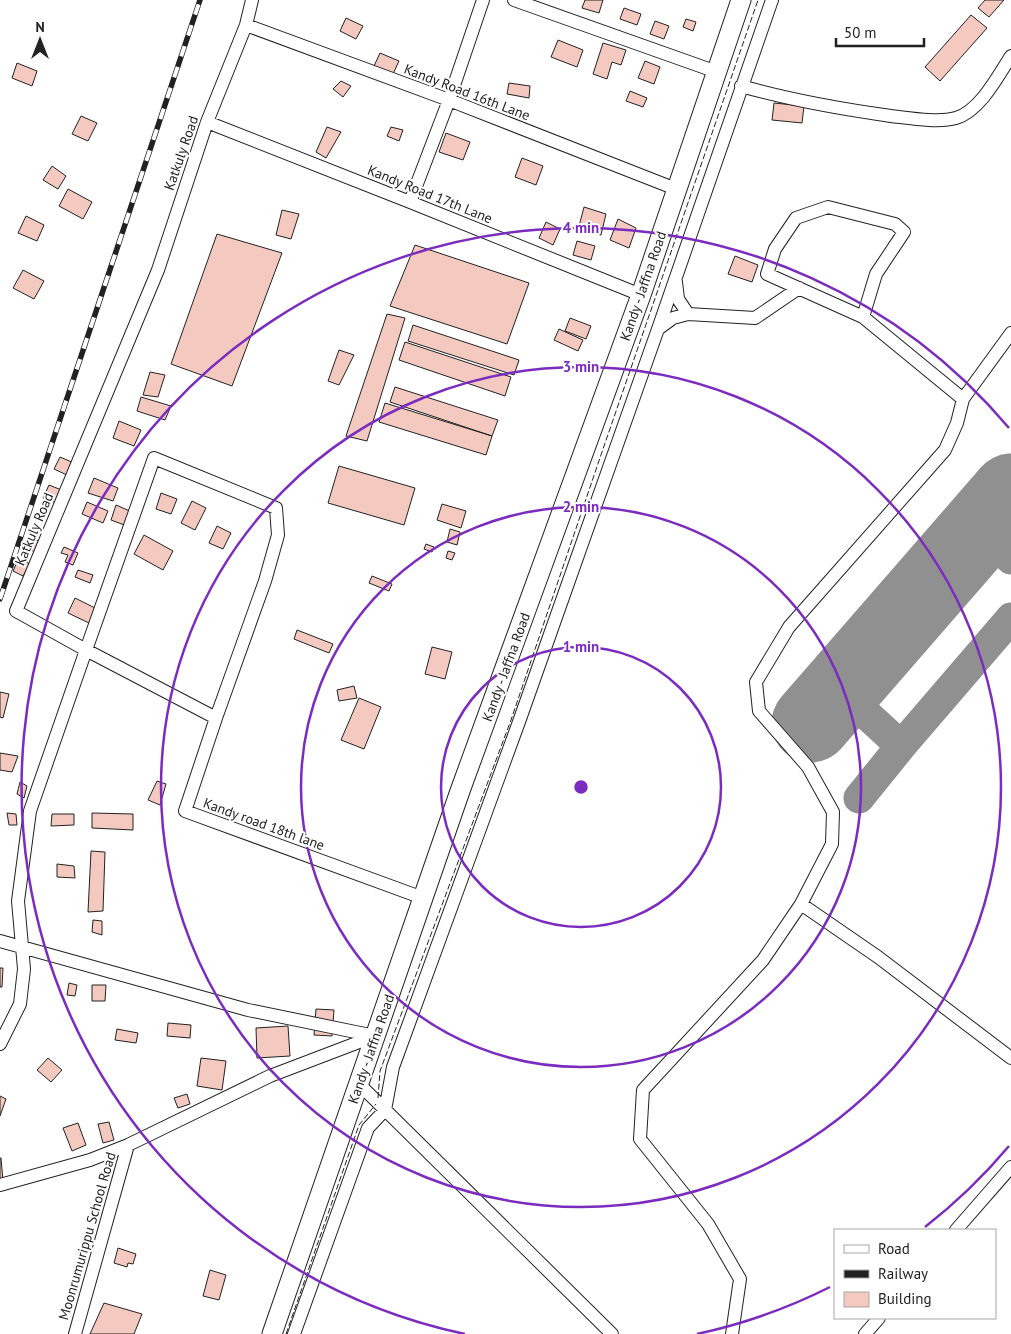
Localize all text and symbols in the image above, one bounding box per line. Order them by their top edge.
north arrow [15,15,65,65]
scale bar [836,15,924,47]
text: N [35,18,45,36]
text: 50 m [844,23,877,42]
street label: Kandy Road 16th Lane [401,60,533,124]
street label: Katkuly Road [160,113,202,193]
street label: Kandy Road 17th Lane [365,161,495,227]
text: 4 min [563,218,599,237]
street label: Kandy - Jaffna Road [616,229,670,343]
text: 3 min [563,357,599,376]
street label: Katkuly Road [11,490,57,568]
text: 2 min [563,497,599,516]
street label: Kandy - Jaffna Road [478,610,534,724]
text: 1 min [563,637,599,656]
centre of rings [572,778,590,796]
street label: Kandy road 18th lane [201,794,327,854]
street label: Kandy - Jaffna Road [344,992,398,1106]
street label: Moonrumurippu School Road [54,1150,120,1322]
legend [834,1229,996,1319]
text: Road [878,1239,910,1258]
text: Railway [878,1264,928,1283]
text: Building [878,1289,932,1308]

